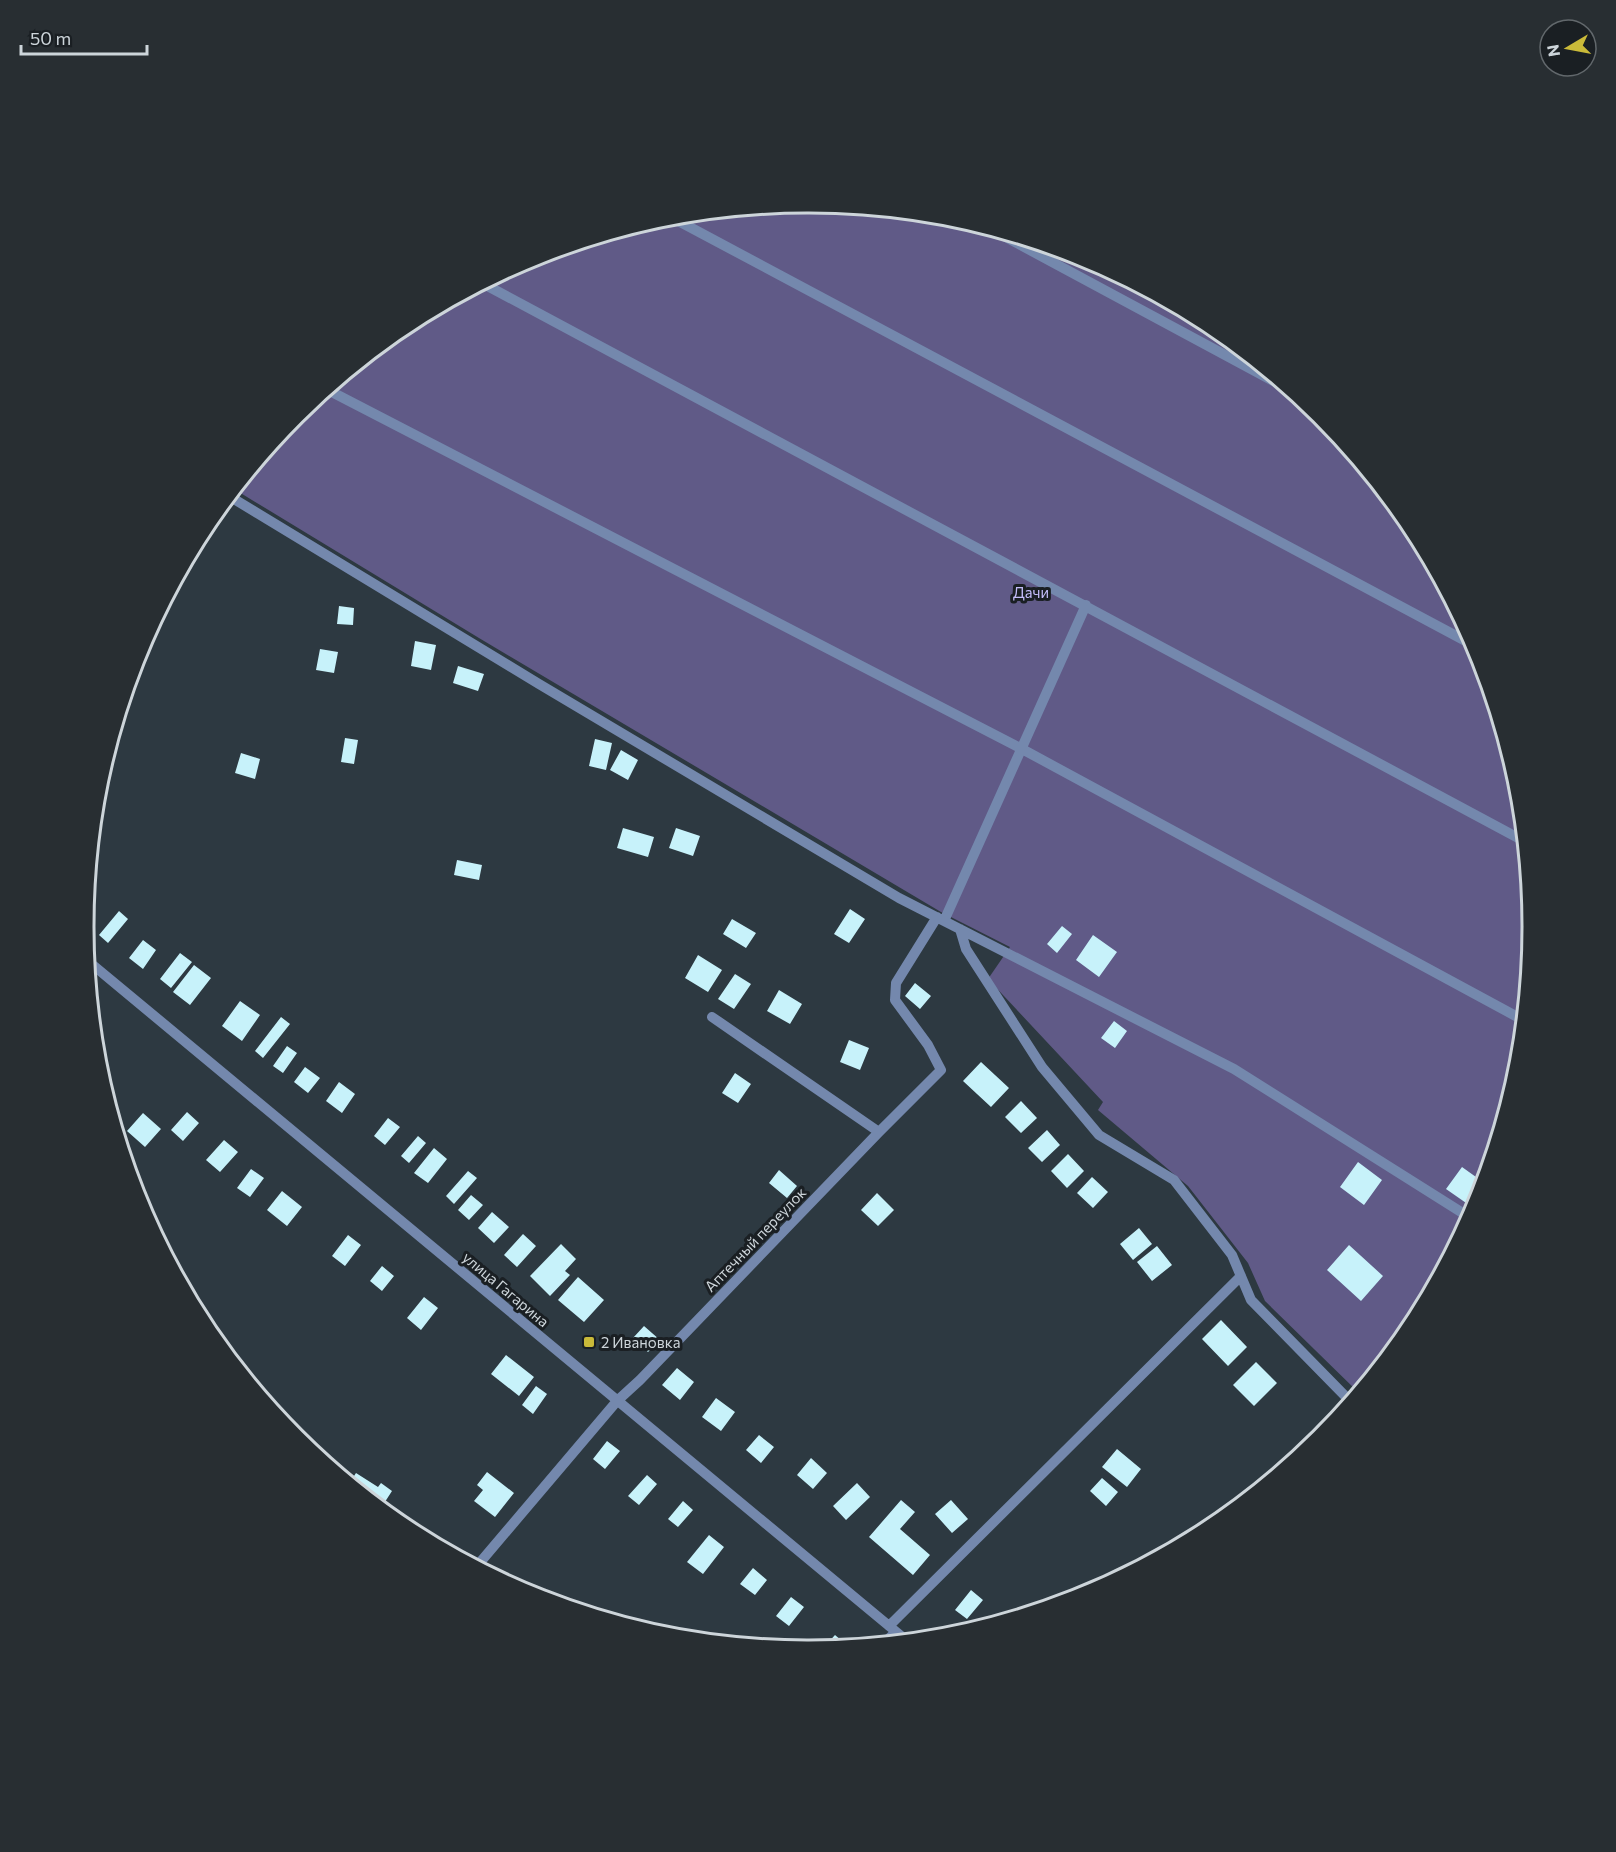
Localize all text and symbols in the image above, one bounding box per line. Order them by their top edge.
scale bar [21,18,147,56]
north arrow [1538,18,1598,78]
text: 50 m [30,27,71,49]
text: N [1542,43,1563,58]
park label: Дачи [1013,583,1049,601]
street label: Аптечный переулок [700,1183,810,1295]
street label: улица Гагарина [459,1248,553,1330]
place label: 2 Ивановка [601,1333,681,1351]
marker: 2 Ивановка [582,1335,596,1349]

